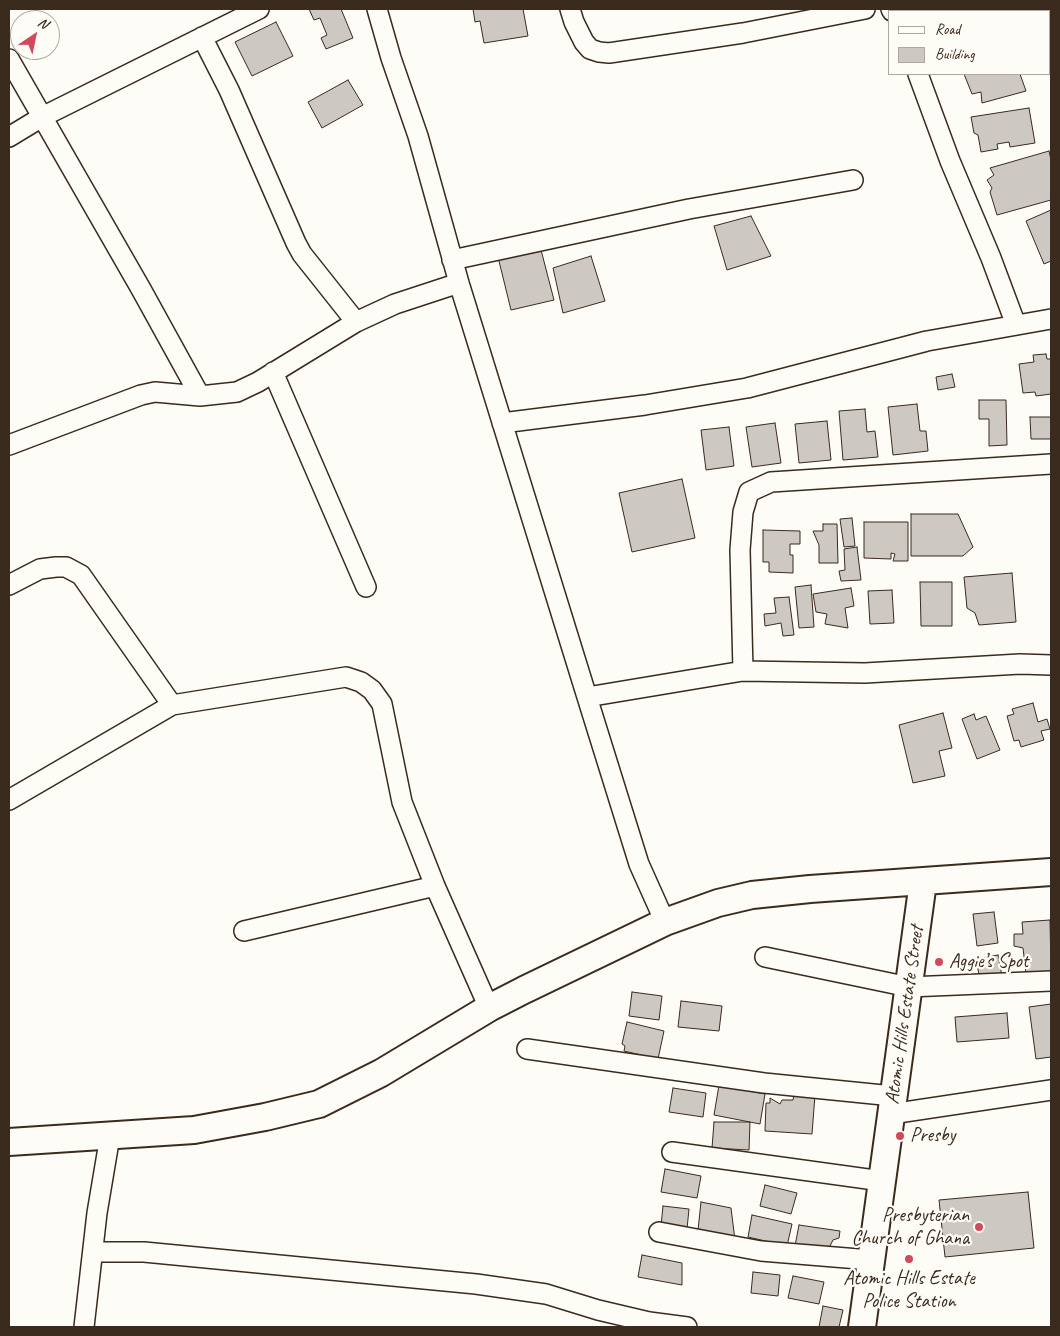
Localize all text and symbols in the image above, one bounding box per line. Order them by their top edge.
north arrow [10,10,60,60]
legend [888,10,1050,75]
text: N [35,14,51,32]
text: Road [935,20,960,39]
text: Building [935,45,974,64]
street label: Atomic Hills Estate Street [881,924,929,1106]
place label: Aggie’s Spot [949,950,1028,974]
marker: Aggie’s Spot [933,956,945,968]
place label: Presby [910,1124,955,1148]
marker: Presby [894,1130,906,1142]
place label: Presbyterian Church of Ghana [851,1204,969,1251]
marker: Presbyterian Church of Ghana [973,1221,985,1233]
marker: Atomic Hills Estate Police Station [903,1253,915,1265]
place label: Atomic Hills Estate Police Station [843,1267,975,1314]

